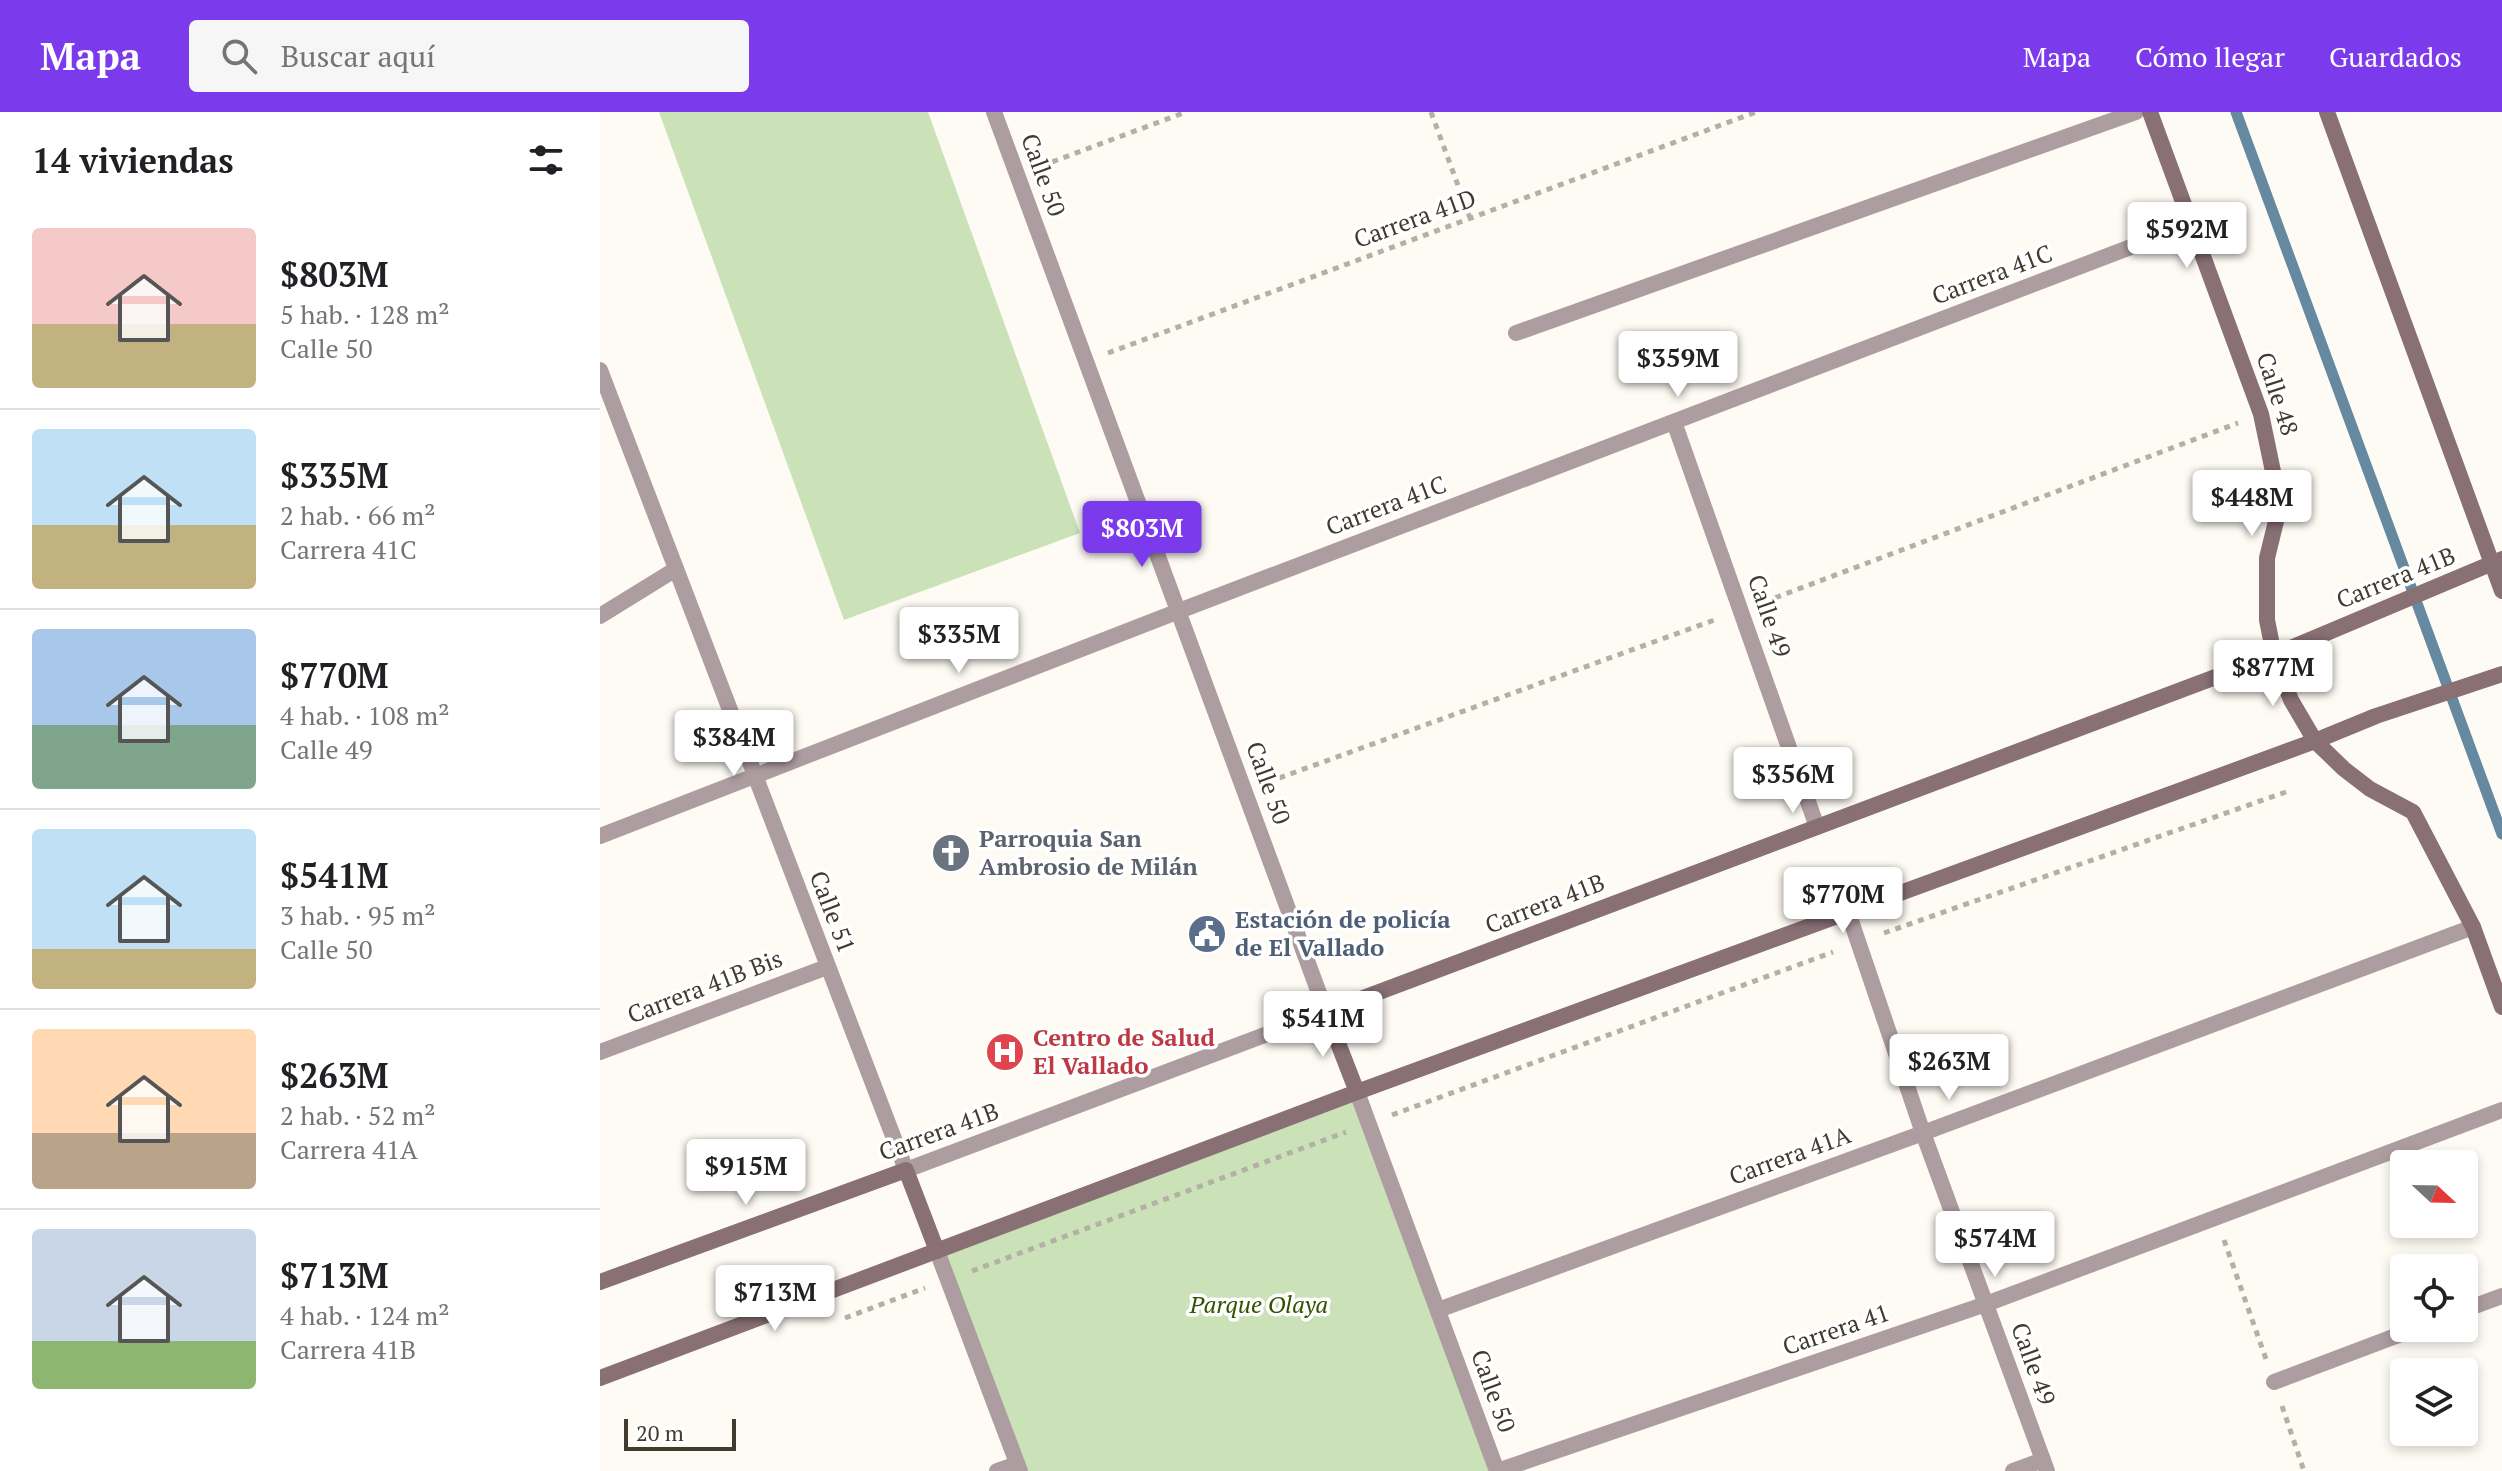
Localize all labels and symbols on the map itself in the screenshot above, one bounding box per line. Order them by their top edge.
street label: Calle 50 [1014,129,1074,220]
street label: Carrera 41D [1349,181,1480,255]
pin: $592M [2131,202,2243,270]
street label: Carrera 41C [1927,236,2056,312]
pin: $359M [1622,331,1734,399]
street label: Calle 48 [2250,348,2306,439]
street label: Carrera 41C [1321,467,1450,543]
pin: $448M [2196,470,2308,538]
pin: $803M [1086,501,1198,569]
street label: Carrera 41B [2331,539,2460,615]
street label: Calle 49 [1741,570,1799,661]
pin: $335M [903,607,1015,675]
pin: $877M [2217,640,2329,708]
pin: $384M [678,710,790,778]
street label: Calle 50 [1239,737,1299,828]
pin: $356M [1737,747,1849,815]
place label: Parroquia San Ambrosio de Milán [979,822,1198,882]
church icon: Parroquia San Ambrosio de Milán [930,832,972,874]
street label: Calle 51 [803,866,863,957]
street label: Carrera 41B [1480,866,1609,941]
pin: $770M [1787,867,1899,935]
place label: Estación de policía de El Vallado [1235,903,1451,963]
public building icon: Estación de policía de El Vallado [1186,913,1228,955]
street label: Carrera 41B Bis [622,942,787,1030]
pin: $541M [1267,991,1379,1059]
place label: Centro de Salud El Vallado [1033,1021,1216,1081]
hospital icon: Centro de Salud El Vallado [984,1031,1026,1073]
pin: $263M [1893,1034,2005,1102]
street label: Carrera 41B [874,1095,1003,1168]
street label: Carrera 41A [1724,1118,1855,1192]
pin: $915M [690,1139,802,1207]
north arrow [2390,1150,2478,1238]
pin: $574M [1939,1211,2051,1279]
pin: $713M [719,1265,831,1333]
park label: Parque Olaya [1189,1288,1328,1320]
street label: Carrera 41 [1778,1296,1893,1362]
street label: Calle 49 [2004,1318,2064,1409]
street label: Calle 50 [1464,1345,1524,1436]
scale bar [624,1415,736,1451]

